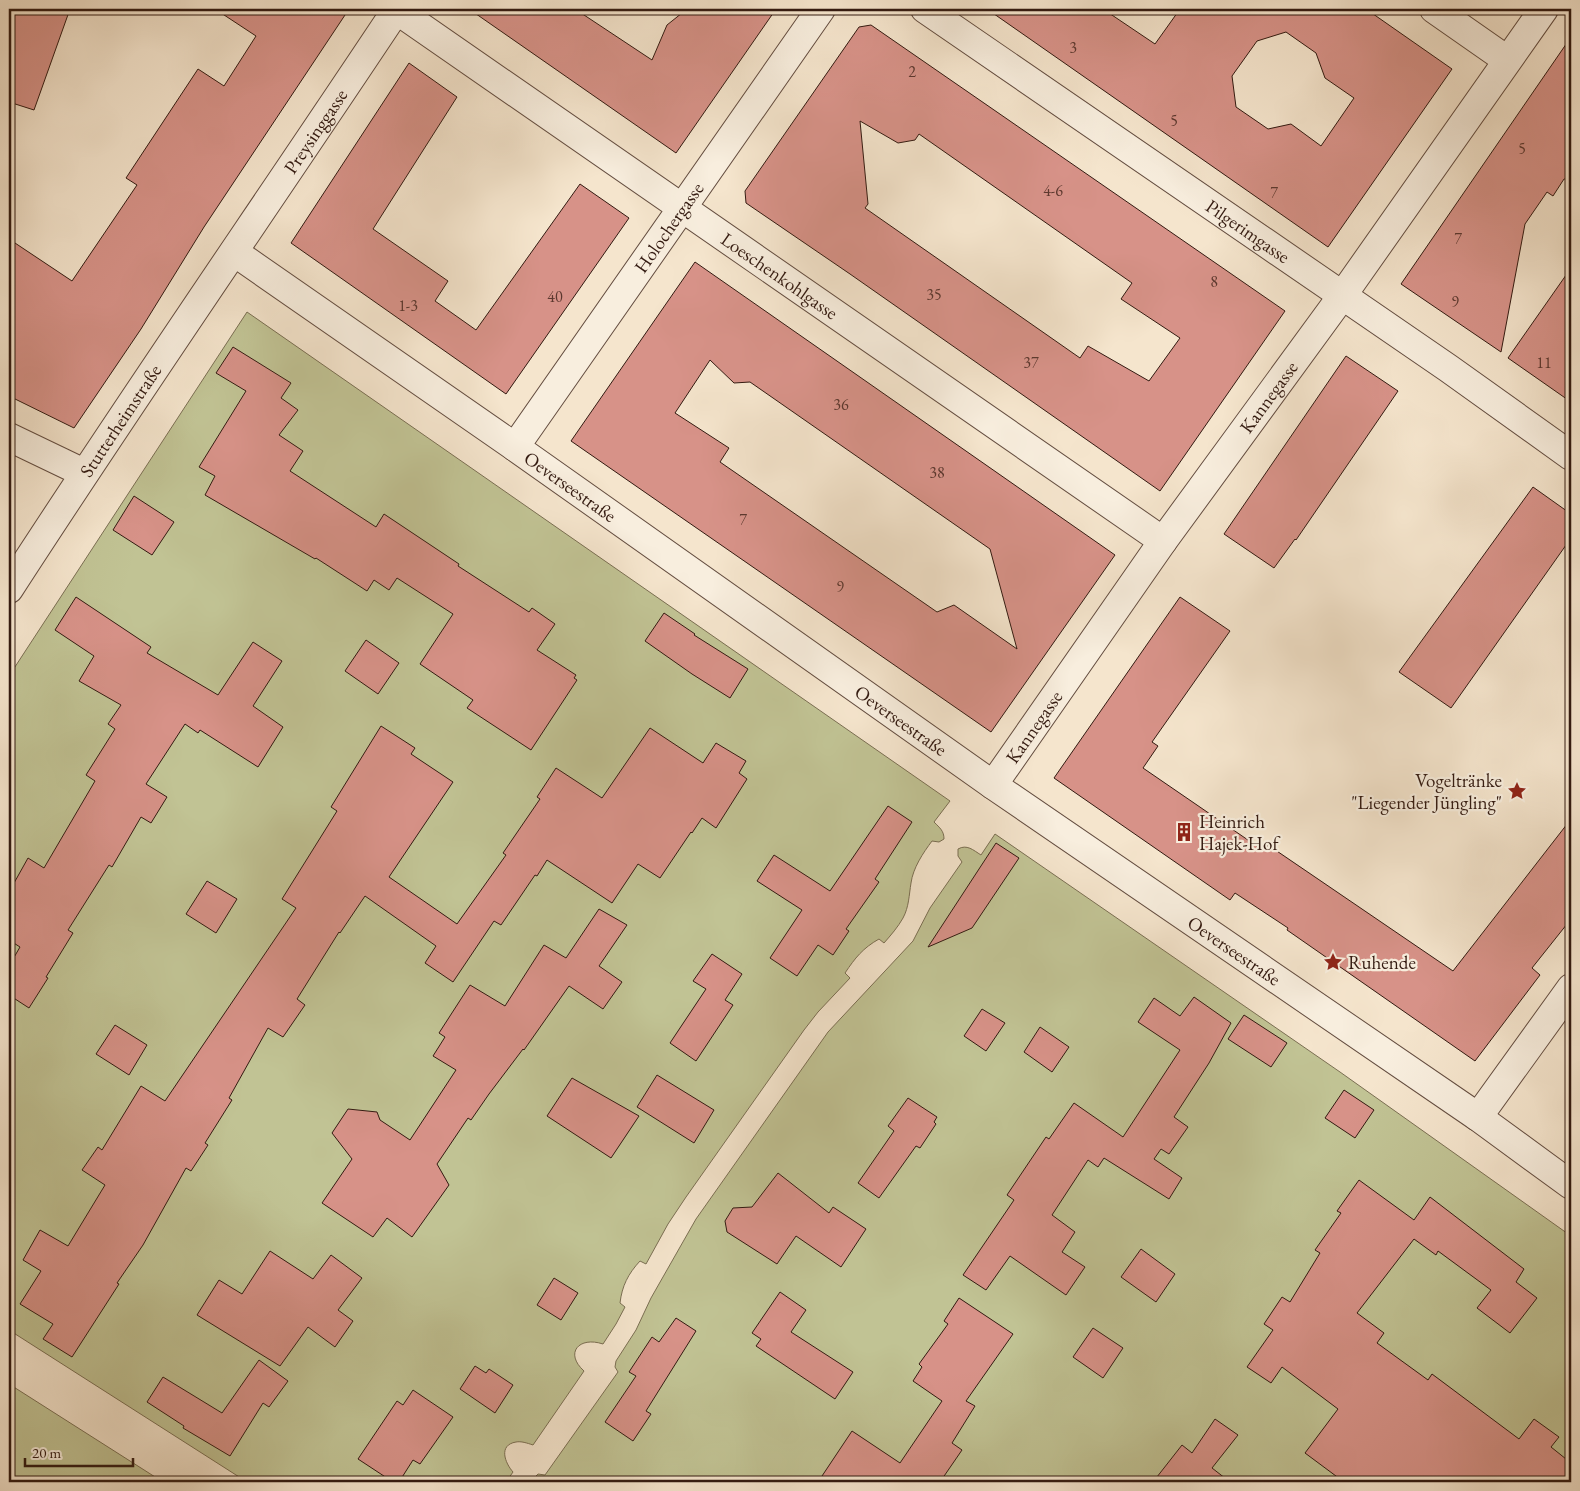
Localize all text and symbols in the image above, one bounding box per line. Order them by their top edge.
house number: 3 [1069,37,1077,58]
house number: 2 [908,61,916,82]
street label: Preysinggasse [278,84,353,178]
house number: 5 [1170,110,1178,131]
house number: 5 [1518,138,1526,159]
street label: Holochergasse [628,177,709,278]
house number: 4-6 [1043,180,1063,201]
house number: 7 [1270,182,1278,203]
street label: Pilgerimgasse [1201,193,1295,269]
street label: Loeschenkohlgasse [716,226,843,325]
house number: 7 [1454,228,1462,249]
house number: 8 [1210,271,1218,292]
house number: 35 [926,284,942,305]
house number: 40 [547,286,563,307]
house number: 9 [1451,291,1459,312]
house number: 1-3 [398,295,418,316]
house number: 37 [1023,352,1039,373]
house number: 11 [1536,352,1552,373]
street label: Kannegasse [1234,356,1303,438]
street label: Stutterheimstraße [74,359,167,481]
house number: 36 [833,394,849,415]
street label: Oeverseestraße [519,445,622,527]
house number: 38 [929,462,945,483]
house number: 7 [739,509,747,530]
house number: 9 [836,576,844,597]
street label: Oeverseestraße [850,679,952,761]
street label: Kannegasse [999,685,1068,768]
place label: Vogeltränke "Liegender Jüngling" [1351,768,1502,815]
place icon: Vogeltränke "Liegender Jüngling" [1506,780,1528,802]
place label: Heinrich Hajek-Hof [1199,809,1280,856]
building icon: Heinrich Hajek-Hof [1173,821,1195,843]
street label: Oeverseestraße [1183,910,1286,991]
place label: Ruhende [1348,950,1416,975]
place icon: Ruhende [1322,951,1344,973]
scale bar [25,1436,132,1468]
text: 20 m [32,1443,61,1462]

